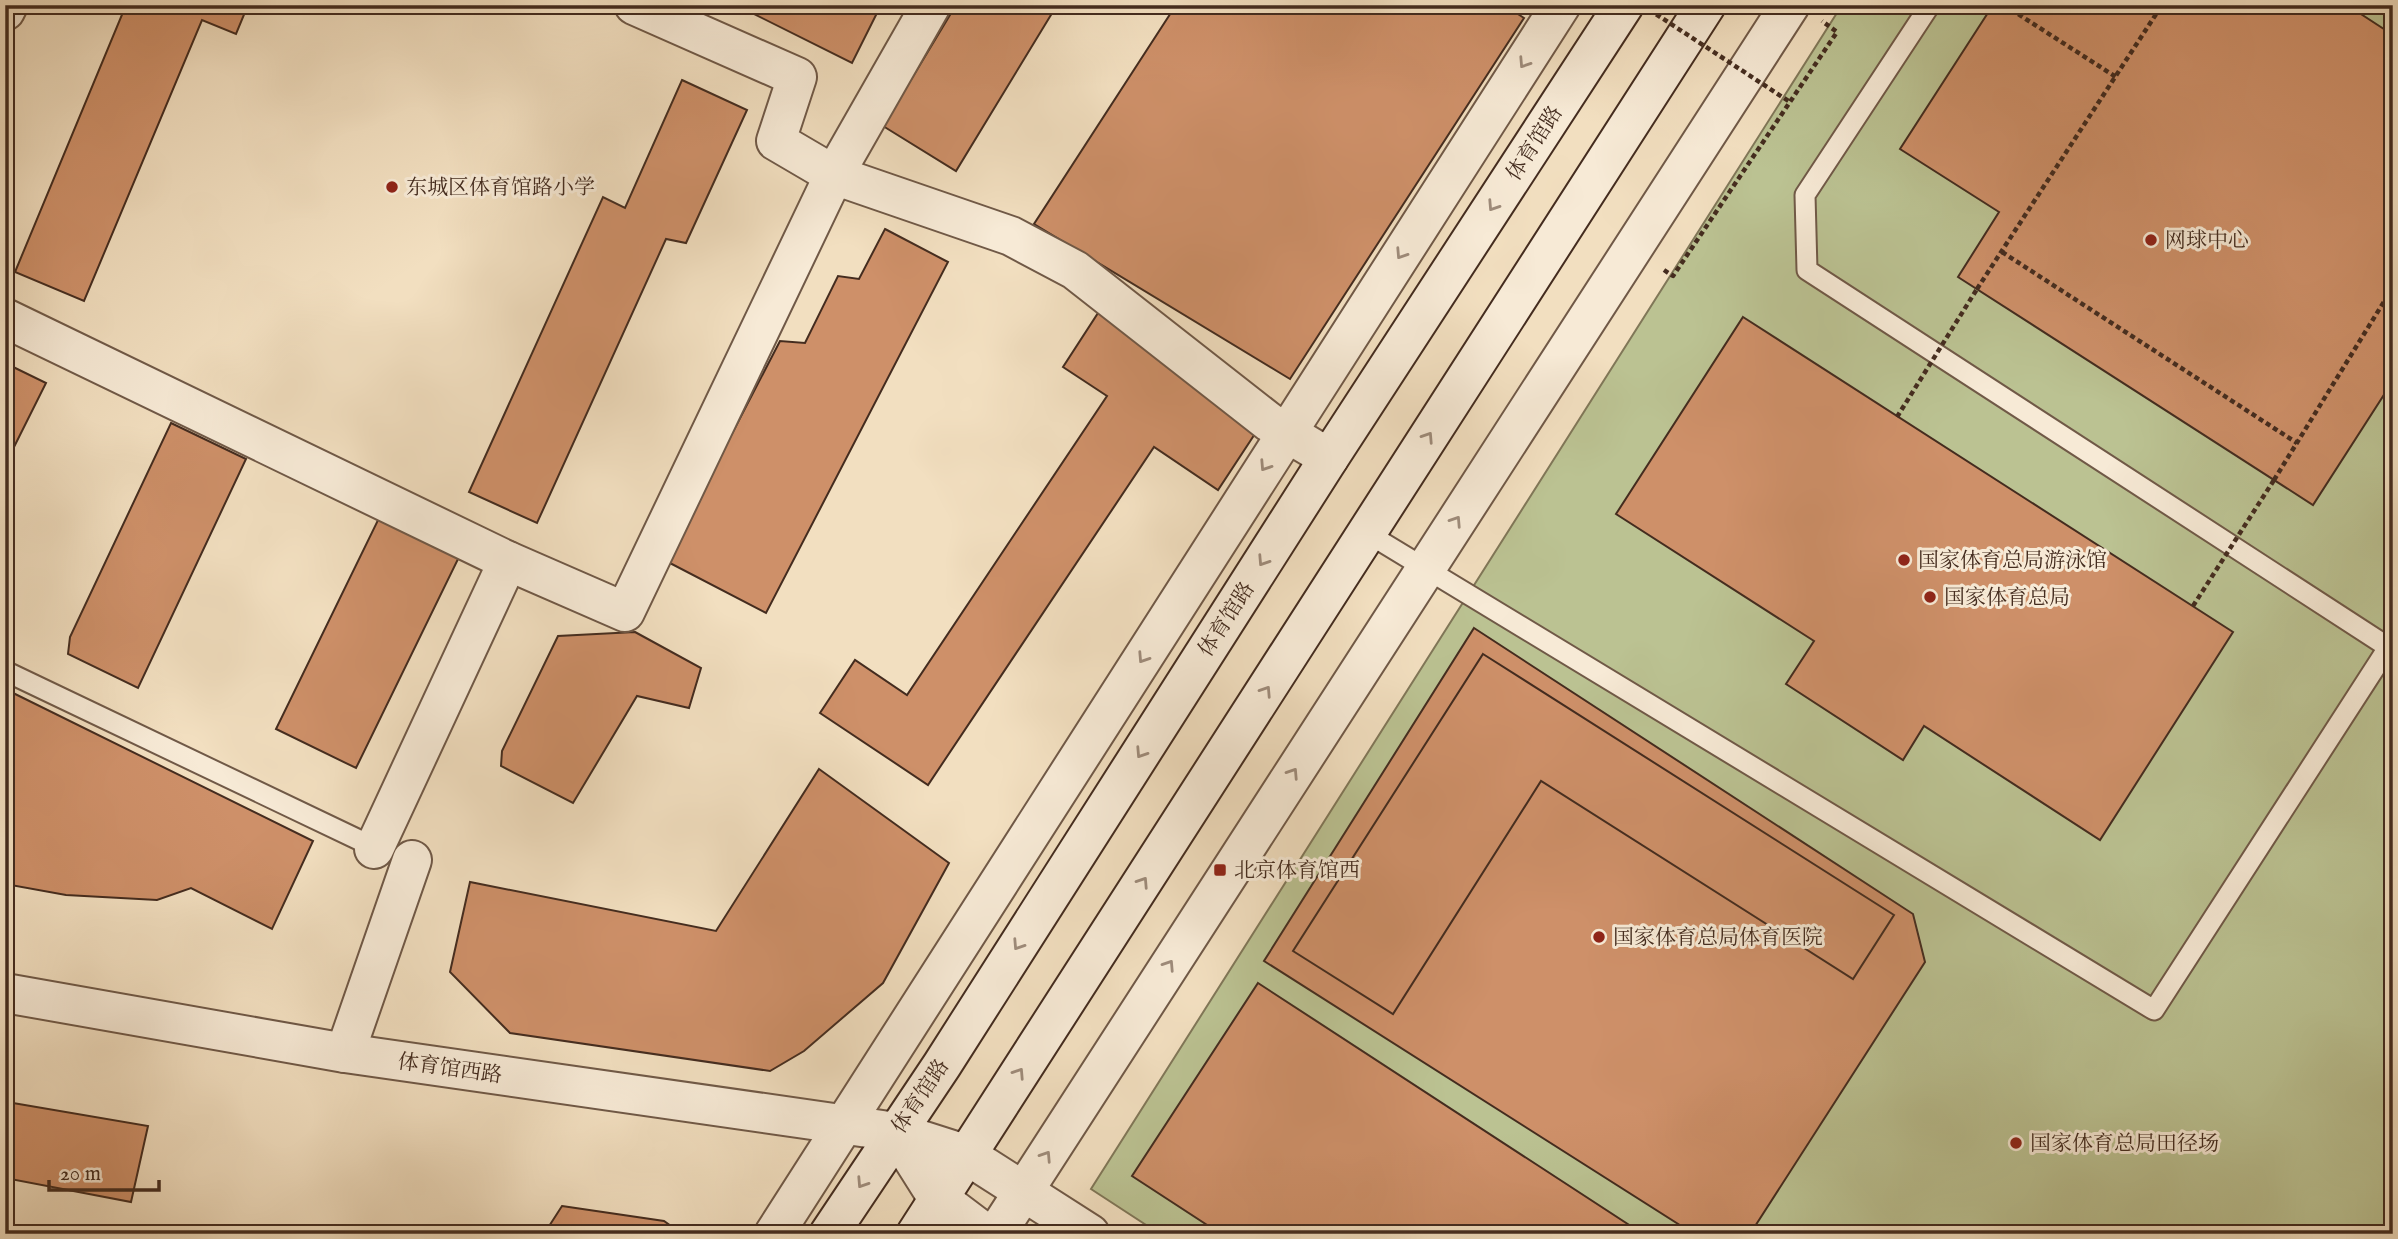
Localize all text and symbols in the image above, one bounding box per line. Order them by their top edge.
one-way arrow [1520,55,1533,68]
street label: 体育馆路 [1501,101,1569,186]
place label: 东城区体育馆路小学 [406,175,595,202]
marker: 东城区体育馆路小学 [384,179,400,195]
one-way arrow [1489,198,1502,211]
place label: 网球中心 [2165,228,2249,255]
marker: 网球中心 [2143,232,2159,248]
one-way arrow [1397,246,1410,259]
one-way arrow [1420,432,1433,445]
one-way arrow [1261,458,1273,471]
one-way arrow [1448,515,1461,528]
place label: 国家体育总局游泳馆 [1918,548,2107,575]
marker: 国家体育总局游泳馆 [1896,552,1912,568]
one-way arrow [1258,554,1271,567]
street label: 体育馆路 [1193,577,1261,662]
place label: 国家体育总局 [1944,585,2070,612]
marker: 国家体育总局 [1922,589,1938,605]
one-way arrow [1138,650,1151,663]
one-way arrow [1257,686,1270,699]
one-way arrow [1136,746,1149,759]
one-way arrow [1284,768,1297,781]
place label: 北京体育馆西 [1234,858,1360,885]
marker: 北京体育馆西 [1212,862,1228,878]
one-way arrow [1134,877,1147,890]
place label: 国家体育总局体育医院 [1613,925,1823,952]
marker: 国家体育总局体育医院 [1591,929,1607,945]
one-way arrow [1014,937,1027,950]
one-way arrow [1161,959,1174,972]
street label: 体育馆西路 [396,1049,504,1090]
street label: 体育馆路 [887,1054,956,1139]
one-way arrow [1010,1068,1023,1081]
place label: 国家体育总局田径场 [2030,1131,2219,1158]
marker: 国家体育总局田径场 [2008,1135,2024,1151]
scale bar [49,1148,159,1192]
one-way arrow [1037,1150,1050,1163]
text: 20 m [60,1161,101,1188]
one-way arrow [858,1175,870,1188]

